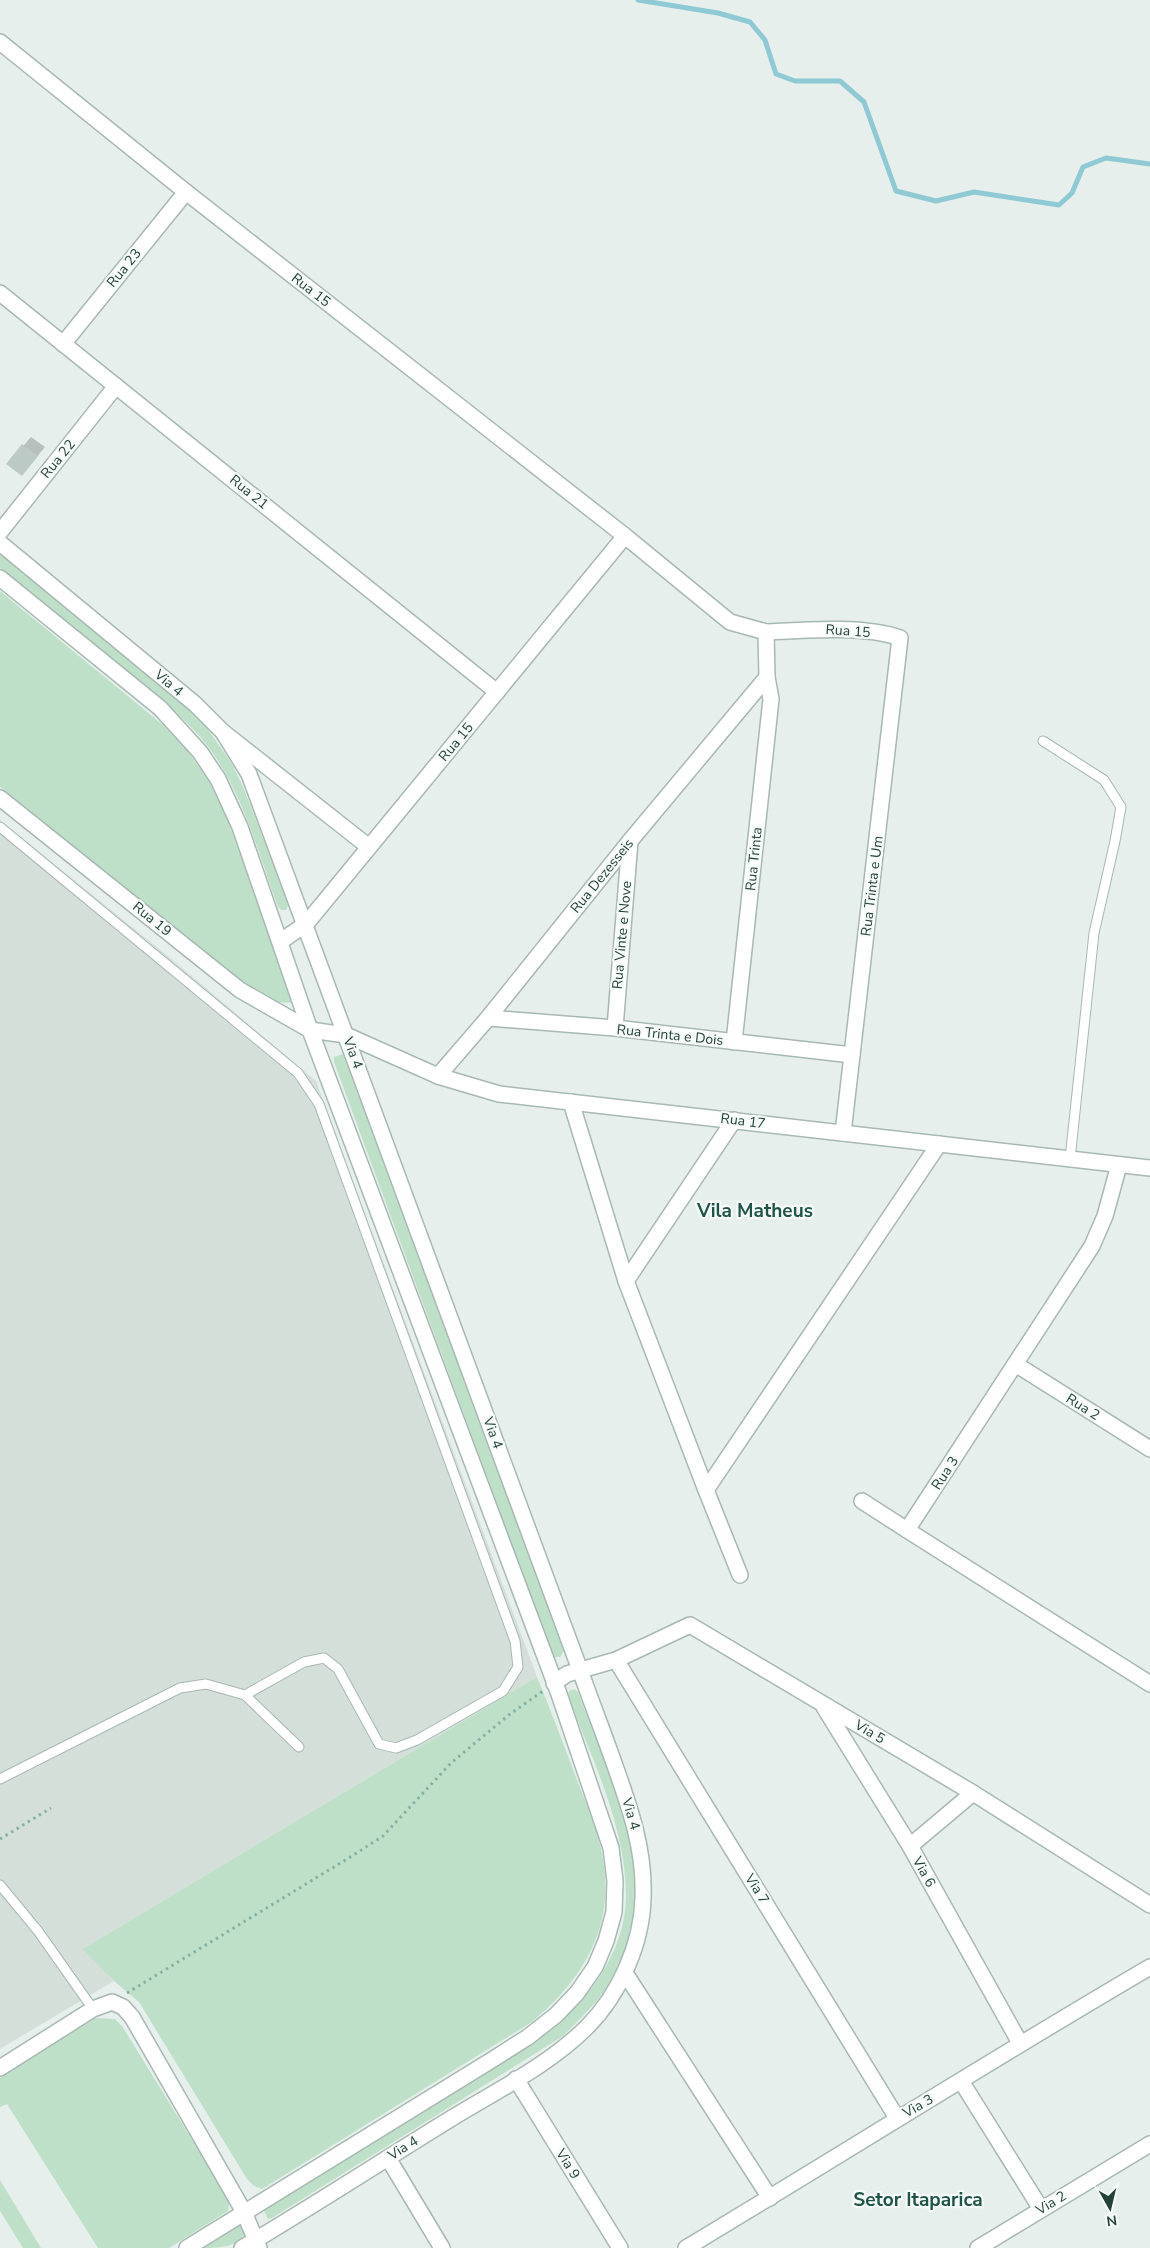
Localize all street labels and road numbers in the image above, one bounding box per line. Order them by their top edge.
street label: Rua 23 [102,245,146,291]
street label: Rua 15 [287,269,335,311]
street label: Rua 22 [36,436,80,482]
street label: Rua 21 [226,470,272,514]
street label: Rua 15 [825,620,871,642]
street label: Via 4 [150,665,187,701]
street label: Rua 15 [434,719,478,765]
street label: Rua Trinta [741,826,767,892]
street label: Rua Dezesseis [566,835,638,917]
street label: Rua Trinta e Um [856,835,888,937]
street label: Rua Vinte e Nove [608,880,636,990]
street label: Rua 19 [129,897,175,941]
street label: Rua Trinta e Dois [616,1020,724,1050]
street label: Via 4 [338,1034,367,1071]
street label: Rua 17 [719,1109,767,1133]
street label: Rua 2 [1062,1389,1104,1425]
street label: Via 4 [478,1414,507,1451]
street label: Rua 3 [927,1452,963,1494]
street label: Via 5 [850,1715,889,1748]
street label: Via 4 [617,1795,645,1832]
street label: Via 6 [907,1852,940,1891]
street label: Via 7 [740,1869,774,1908]
street label: Via 3 [898,2090,937,2123]
street label: Via 4 [383,2131,422,2165]
street label: Via 9 [551,2144,585,2183]
street label: Via 2 [1031,2187,1070,2220]

